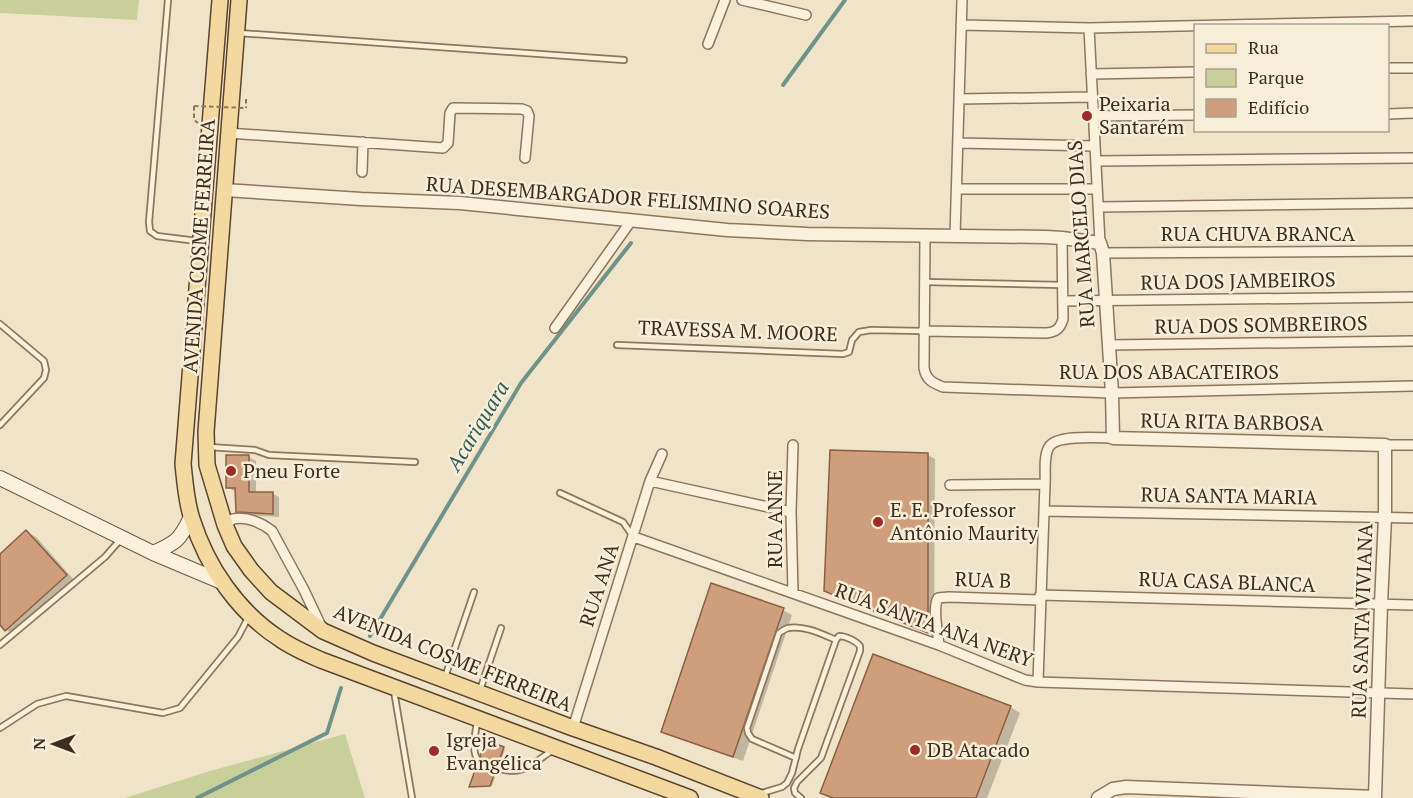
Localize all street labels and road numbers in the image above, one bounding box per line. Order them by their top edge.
street label: AVENIDA COSME FERREIRA [176,118,221,374]
street label: RUA MARCELO DIAS [1060,139,1101,329]
street label: RUA DESEMBARGADOR FELISMINO SOARES [425,170,831,225]
street label: RUA CHUVA BRANCA [1161,220,1356,247]
street label: RUA DOS JAMBEIROS [1140,265,1336,296]
street label: RUA DOS SOMBREIROS [1154,309,1368,340]
street label: TRAVESSA M. MOORE [638,314,838,347]
street label: RUA DOS ABACATEIROS [1059,358,1279,385]
street label: RUA RITA BARBOSA [1140,406,1324,437]
street label: RUA ANNE [761,470,788,568]
street label: RUA SANTA MARIA [1140,480,1318,511]
street label: RUA SANTA VIVIANA [1345,523,1378,719]
street label: RUA ANA [572,540,625,630]
street label: RUA B [954,565,1012,594]
street label: RUA CASA BLANCA [1138,565,1316,598]
street label: RUA SANTA ANA NERY [831,576,1037,673]
street label: AVENIDA COSME FERREIRA [330,597,577,718]

